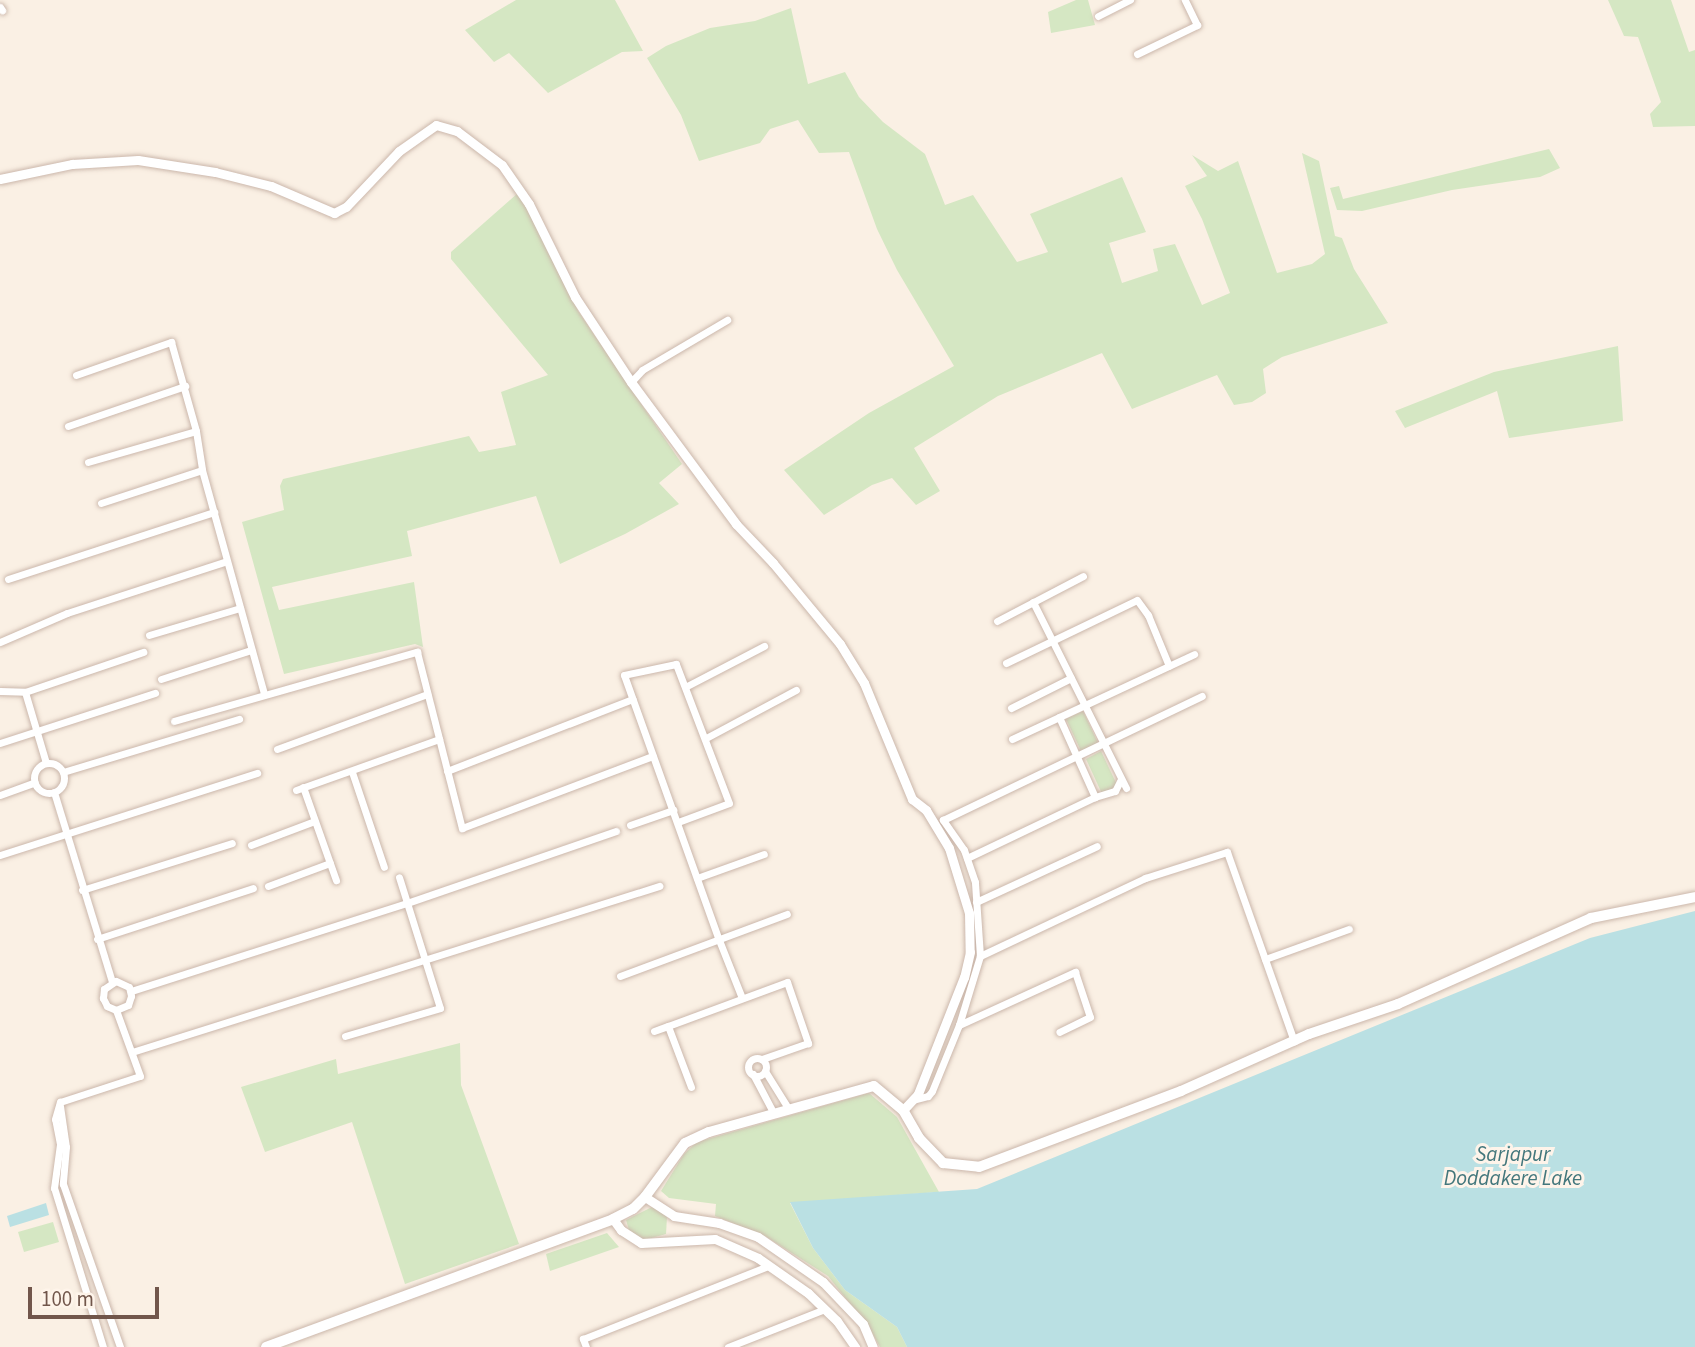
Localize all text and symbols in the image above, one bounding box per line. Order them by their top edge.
water label: Sarjapur Doddakere Lake [1444,1141,1582,1191]
scale bar [32,1274,163,1318]
text: 100 m [41,1284,94,1314]

